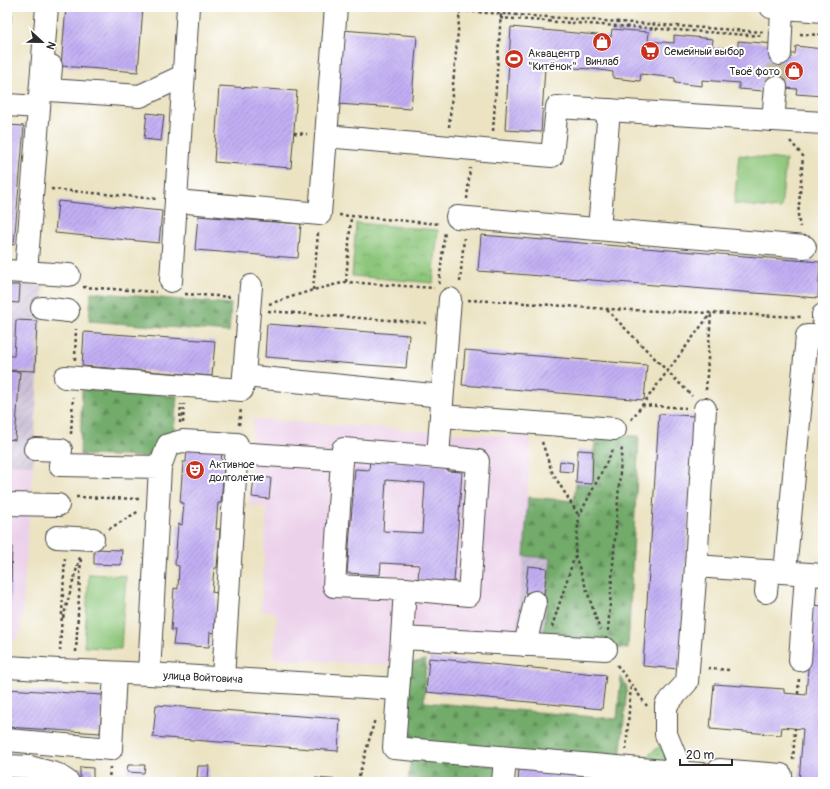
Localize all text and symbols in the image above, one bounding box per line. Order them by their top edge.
north arrow [22,22,62,62]
shop icon: Винлаб [591,31,613,53]
text: N [43,40,58,52]
supermarket icon: Семейный выбор [639,40,661,62]
place label: Семейный выбор [664,45,744,58]
place label: Аквацентр "Китёнок" [528,47,580,73]
sports icon: Аквацентр "Китёнок" [503,48,525,70]
place label: Винлаб [585,55,619,68]
shop icon: Твоё фото [783,60,805,82]
place label: Твоё фото [729,65,780,78]
place label: Активное долголетие [209,458,265,484]
theatre icon: Активное долголетие [184,459,206,481]
street label: улица Войтовича [162,669,243,686]
scale bar [680,741,732,767]
text: 20 m [686,748,715,763]

